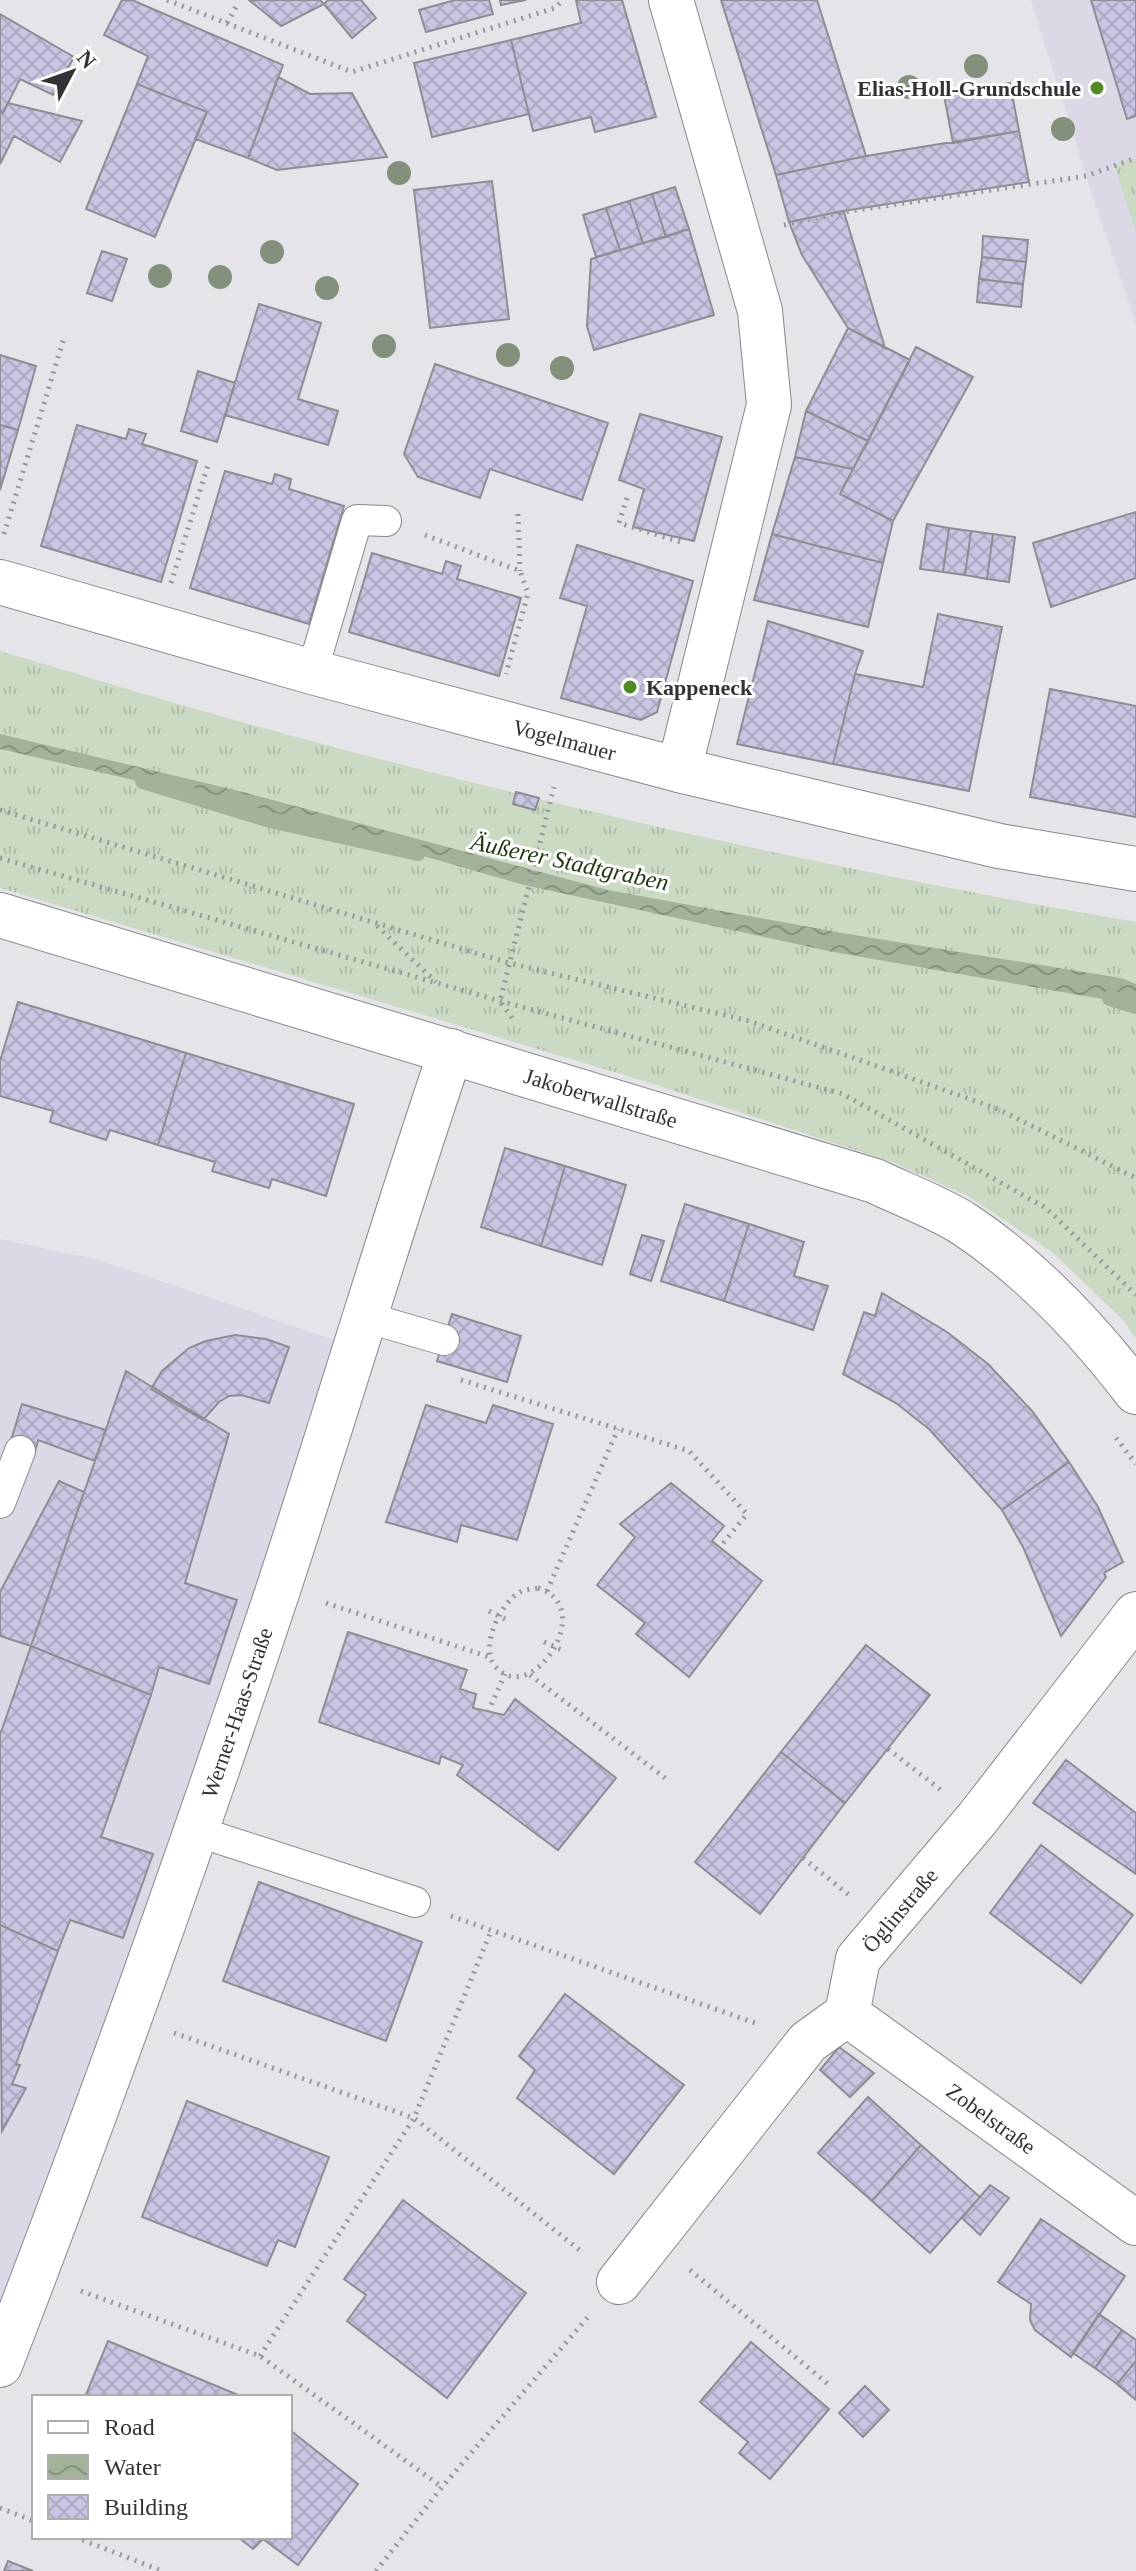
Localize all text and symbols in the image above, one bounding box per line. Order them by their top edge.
north arrow [32,32,112,112]
text: N [72,45,101,73]
place label: Elias-Holl-Grundschule [857,76,1081,101]
marker: Elias-Holl-Grundschule [1088,79,1106,97]
place label: Kappeneck [646,675,753,700]
marker: Kappeneck [621,678,639,696]
street label: Vogelmauer [510,714,619,765]
water label: Äußerer Stadtgraben [467,828,671,896]
street label: Jakoberwallstraße [521,1063,680,1133]
street label: Werner-Haas-Straße [196,1624,277,1801]
street label: Öglinstraße [857,1863,942,1957]
street label: Zobelstraße [942,2078,1041,2159]
legend [32,2395,292,2539]
text: Road [104,2414,155,2440]
text: Water [104,2454,161,2480]
text: Building [104,2494,188,2520]

